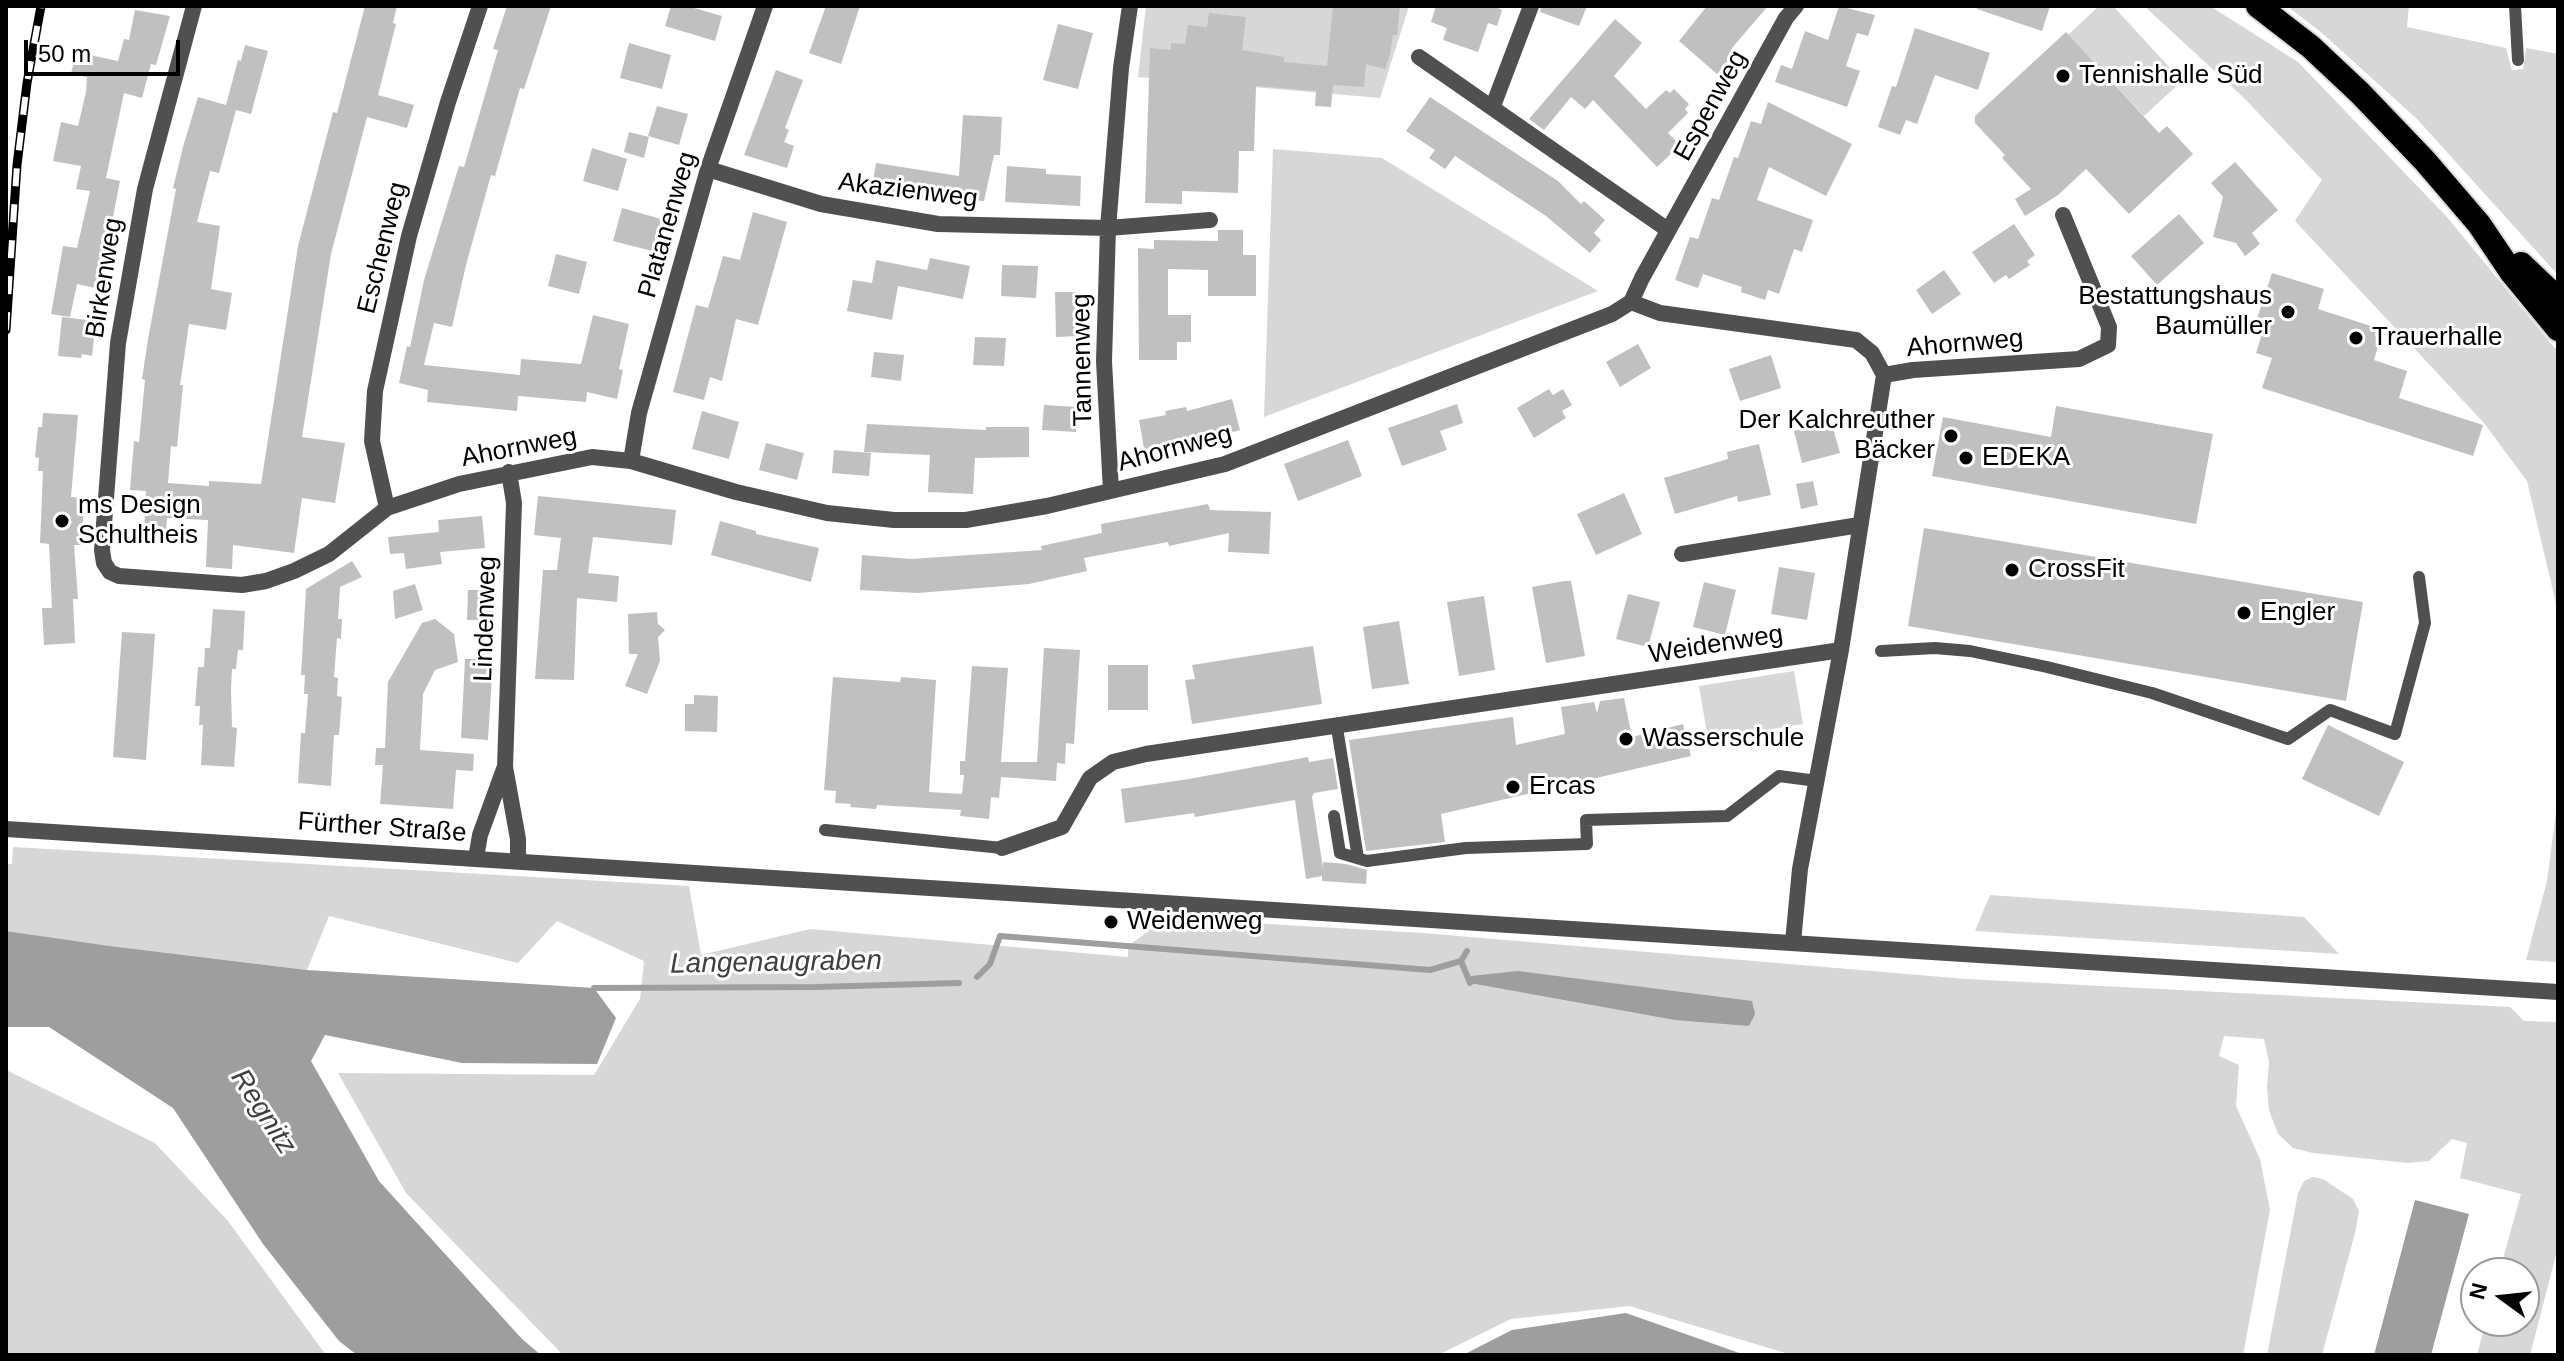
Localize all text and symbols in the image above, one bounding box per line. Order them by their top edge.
scale bar [28,24,184,74]
text: 50 m [38,40,91,67]
street label: Espenweg [1668,45,1754,167]
place label: Tennishalle Süd [2079,60,2263,92]
marker: Tennishalle Süd [2054,67,2072,85]
street label: Platanenweg [632,148,704,302]
street label: Akazienweg [837,167,979,215]
street label: Eschenweg [352,179,414,317]
street label: Birkenweg [80,216,130,340]
place label: Bestattungshaus Baumüller [2078,281,2272,342]
street label: Tannenweg [1066,293,1100,427]
marker: Bestattungshaus Baumüller [2279,303,2297,321]
place label: Trauerhalle [2372,322,2503,354]
street label: Ahornweg [1905,323,2025,365]
marker: Trauerhalle [2347,329,2365,347]
place label: Der Kalchreuther Bäcker [1738,405,1935,466]
street label: Ahornweg [1114,419,1236,479]
street label: Ahornweg [459,422,579,474]
marker: Der Kalchreuther Bäcker [1942,427,1960,445]
place label: EDEKA [1982,442,2070,474]
marker: EDEKA [1957,449,1975,467]
place label: ms Design Schultheis [78,490,201,552]
marker: ms Design Schultheis [53,512,71,530]
place label: CrossFit [2028,554,2125,586]
street label: Lindenweg [468,556,504,682]
marker: CrossFit [2003,561,2021,579]
place label: Engler [2260,597,2335,629]
marker: Engler [2235,604,2253,622]
street label: Weidenweg [1647,619,1785,671]
place label: Wasserschule [1642,723,1804,755]
marker: Wasserschule [1617,730,1635,748]
place label: Ercas [1529,771,1595,803]
marker: Ercas [1504,778,1522,796]
street label: Fürther Straße [297,807,467,849]
place label: Weidenweg [1127,906,1262,938]
marker: Weidenweg [1102,913,1120,931]
water label: Langenaugraben [670,944,882,982]
water label: Regnitz [223,1063,303,1161]
north arrow [2460,1257,2540,1337]
text: N [2464,1280,2492,1302]

